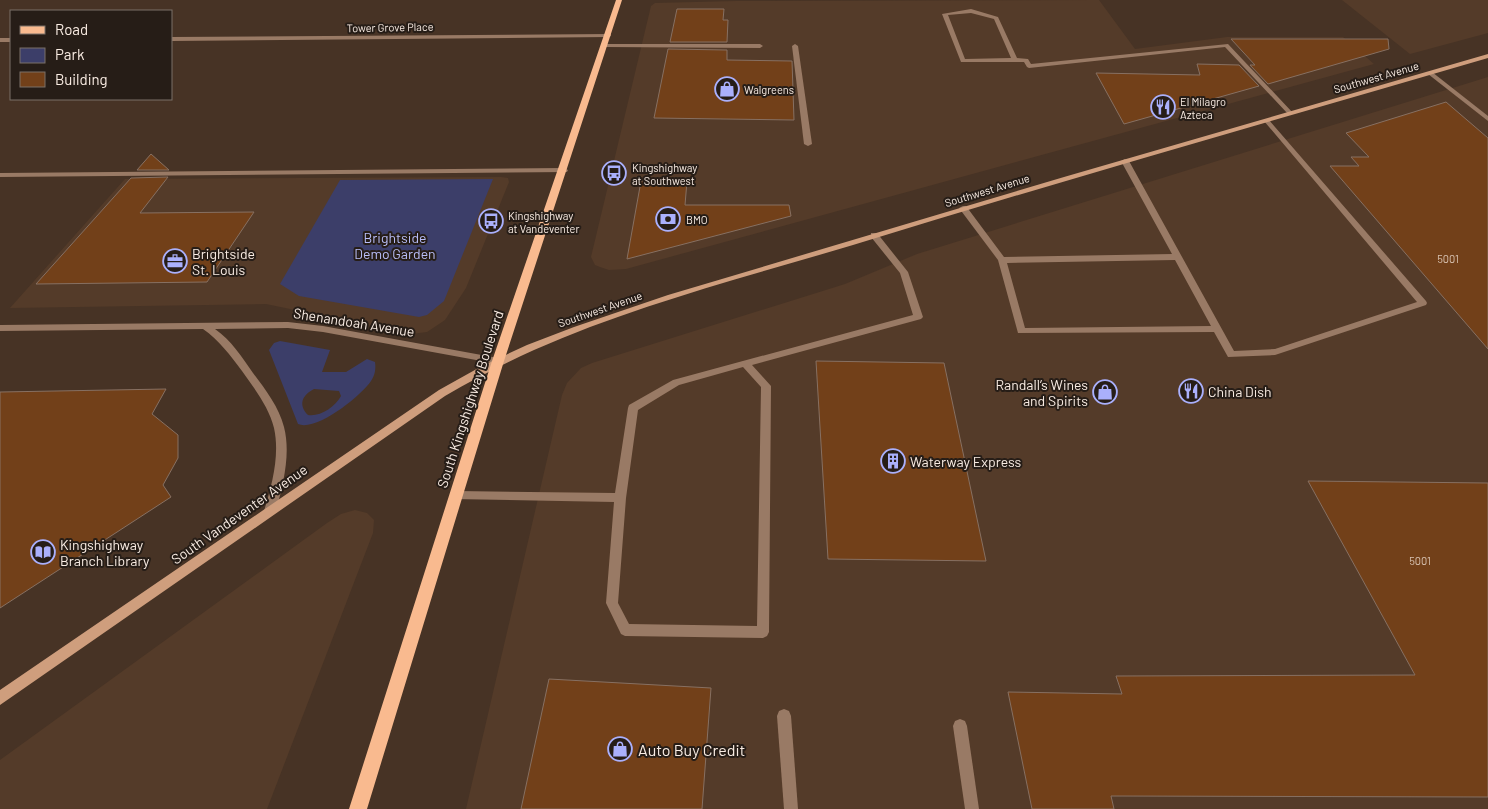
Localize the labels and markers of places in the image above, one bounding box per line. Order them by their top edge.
shop icon: Walgreens [714,76,740,102]
place label: Walgreens [744,83,794,96]
restaurant icon: El Milagro Azteca [1150,94,1176,120]
place label: El Milagro Azteca [1180,95,1226,121]
bus stop icon: Kingshighway at Southwest [601,160,627,186]
place label: Kingshighway at Southwest [632,161,697,187]
bank icon: BMO [655,206,681,232]
bus stop icon: Kingshighway at Vandeventer [478,208,504,234]
place label: Kingshighway at Vandeventer [508,209,579,235]
place label: BMO [686,213,708,226]
place label: Brightside St. Louis [192,245,255,278]
office icon: Brightside St. Louis [162,248,188,274]
place label: Randall’s Wines and Spirits [995,376,1088,409]
restaurant icon: China Dish [1178,378,1204,404]
shop icon: Randall’s Wines and Spirits [1092,379,1118,405]
place label: China Dish [1208,383,1272,400]
building icon: Waterway Express [880,448,906,474]
place label: Waterway Express [910,453,1022,470]
place label: Kingshighway Branch Library [60,536,150,569]
library icon: Kingshighway Branch Library [30,539,56,565]
shop icon: Auto Buy Credit [607,736,633,762]
place label: Auto Buy Credit [638,740,745,759]

